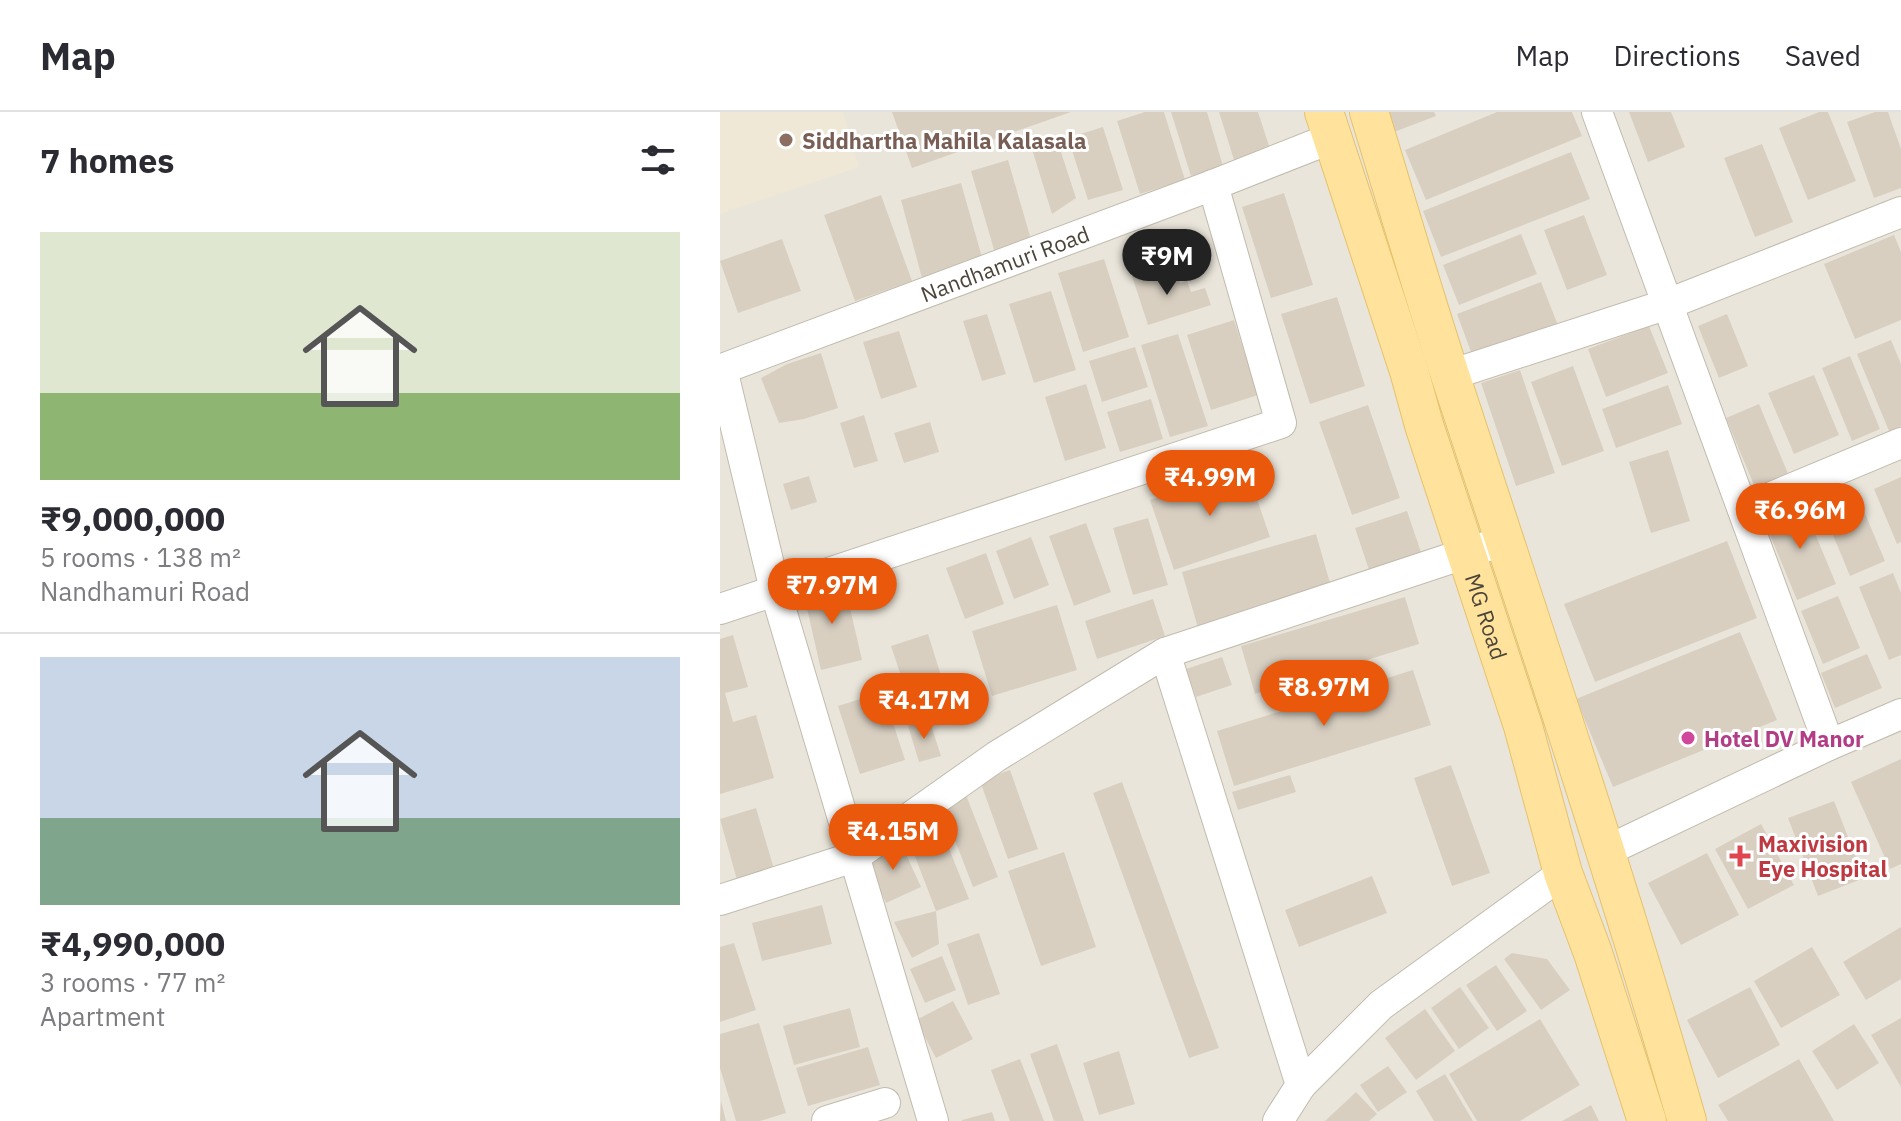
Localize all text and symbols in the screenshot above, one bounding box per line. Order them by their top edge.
text: Map [40,31,116,80]
text: Map [1515,37,1569,74]
text: Directions [1613,37,1741,74]
text: Saved [1785,37,1861,74]
place label: Siddhartha Mahila Kalasala [802,126,1087,155]
marker: Siddhartha Mahila Kalasala [777,131,795,149]
text: 7 homes [40,138,175,182]
icon: filters [636,138,680,182]
street label: Nandhamuri Road [916,218,1093,308]
pin: ₹9M [1128,229,1206,297]
text: ₹9M [1140,238,1194,272]
icon: home [288,284,432,428]
pin: ₹4.99M [1145,450,1275,518]
text: ₹4.99M [1164,459,1256,493]
pin: ₹6.96M [1735,483,1865,551]
text: ₹6.96M [1754,492,1846,526]
text: ₹9,000,000 [40,496,225,540]
text: 5 rooms · 138 m² [40,540,241,574]
pin: ₹7.97M [767,558,897,626]
text: ₹7.97M [786,567,878,601]
street label: MG Road [1459,569,1515,663]
text: Nandhamuri Road [40,574,250,608]
pin: ₹8.97M [1259,660,1389,728]
text: ₹8.97M [1278,669,1370,703]
pin: ₹4.17M [859,673,989,741]
text: ₹4.17M [878,682,970,716]
icon: home [288,709,432,853]
place label: Hotel DV Manor [1704,724,1864,753]
marker: Hotel DV Manor [1679,729,1697,747]
pin: ₹4.15M [828,804,958,872]
text: ₹4.15M [847,813,939,847]
place label: Maxivision Eye Hospital [1758,829,1888,883]
marker: Maxivision Eye Hospital [1729,845,1751,867]
text: ₹4,990,000 [40,921,225,965]
text: 3 rooms · 77 m² [40,965,225,999]
text: Apartment [40,999,165,1033]

